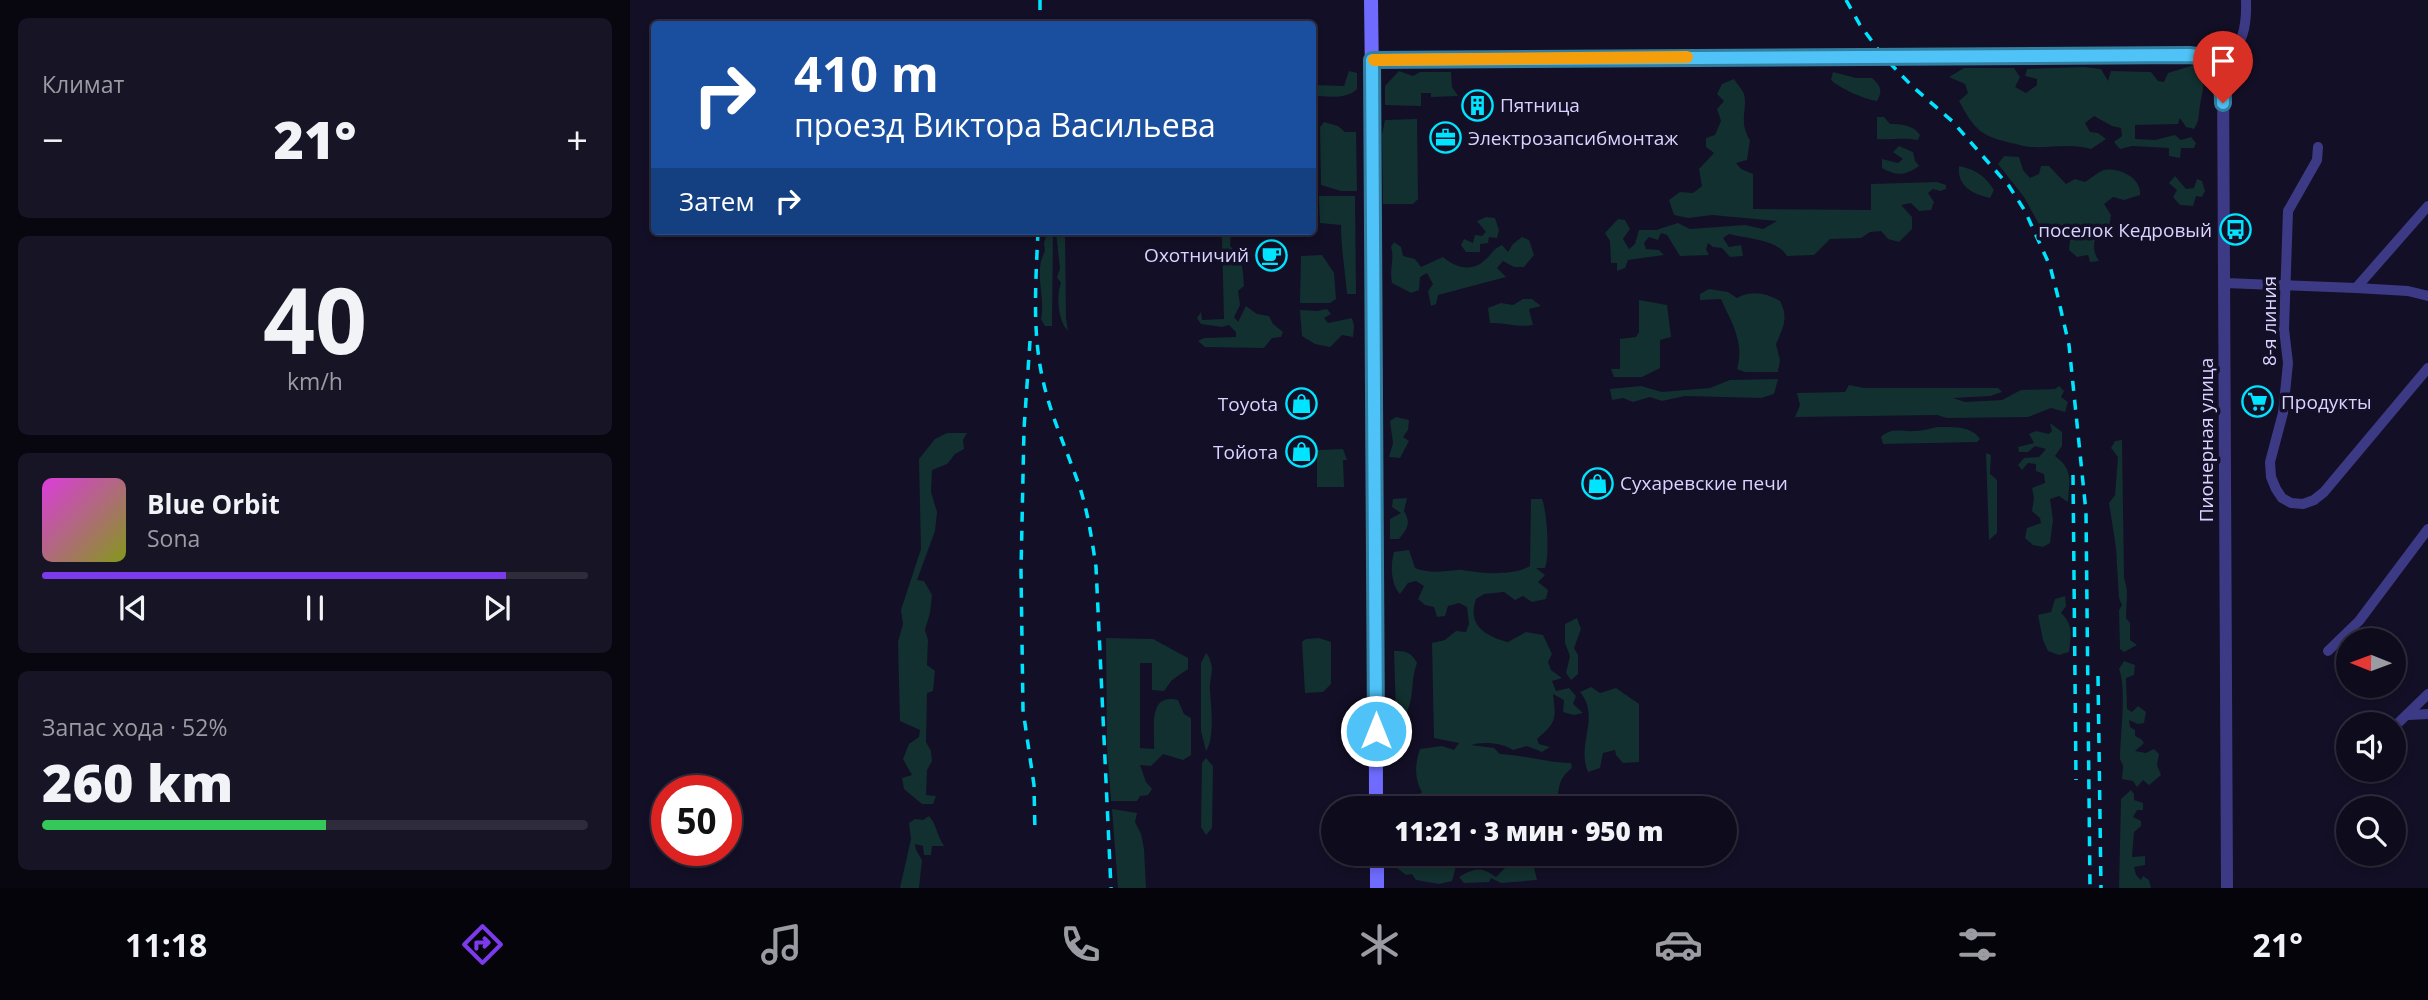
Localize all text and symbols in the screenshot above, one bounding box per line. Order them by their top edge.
pin [2193,31,2253,103]
text: 410 m [794,40,939,106]
icon: arrive [2204,42,2242,80]
icon: right [679,49,770,140]
text: Климат [42,68,124,100]
building icon: Пятница [1460,88,1494,122]
place label: Пятница [1500,92,1580,118]
text: 21° [274,103,356,174]
text: проезд Виктора Васильева [794,103,1216,146]
text: − [42,113,64,165]
text: + [566,113,588,165]
office icon: Электрозапсибмонтаж [1428,121,1462,155]
place label: Электрозапсибмонтаж [1468,125,1678,151]
icon: right [769,182,807,220]
text: Затем [679,183,755,219]
bus stop icon: поселок Кедровый [2218,213,2252,247]
place label: поселок Кедровый [2038,217,2212,243]
cafe icon: Охотничий [1255,238,1289,272]
place label: Охотничий [1144,242,1249,268]
text: 40 [263,257,367,381]
street label: 8-я линия [2256,276,2282,366]
street label: Пионерная улица [2193,358,2219,522]
text: km/h [287,365,343,397]
supermarket icon: Продукты [2241,385,2275,419]
shop icon: Toyota [1284,387,1318,421]
place label: Продукты [2281,389,2372,415]
place label: Toyota [1218,391,1278,417]
shop icon: Тойота [1284,435,1318,469]
place label: Тойота [1213,439,1278,465]
shop icon: Сухаревские печи [1580,466,1614,500]
place label: Сухаревские печи [1620,470,1788,496]
text: Blue Orbit [147,486,280,522]
text: Sona [147,522,200,554]
icon: previous [114,589,152,627]
icon: pause [296,589,334,627]
icon: next [478,589,516,627]
north arrow [2336,628,2406,698]
map controls [2336,628,2406,866]
position arrow [1339,694,1413,768]
text: Запас хода · 52% [42,711,227,743]
button: sound [2336,712,2406,782]
text: 260 km [42,746,233,817]
speed limit sign: 50 [651,775,742,866]
button: search [2336,796,2406,866]
text: 11:21 · 3 мин · 950 m [1394,813,1664,849]
icon: directions [458,920,507,969]
icon: music [757,920,806,969]
icon: phone [1056,920,1105,969]
icon: climate [1355,920,1404,969]
icon: car [1654,920,1703,969]
icon: filters [1953,920,2002,969]
text: 11:18 [125,923,207,966]
text: 21° [2253,923,2303,966]

